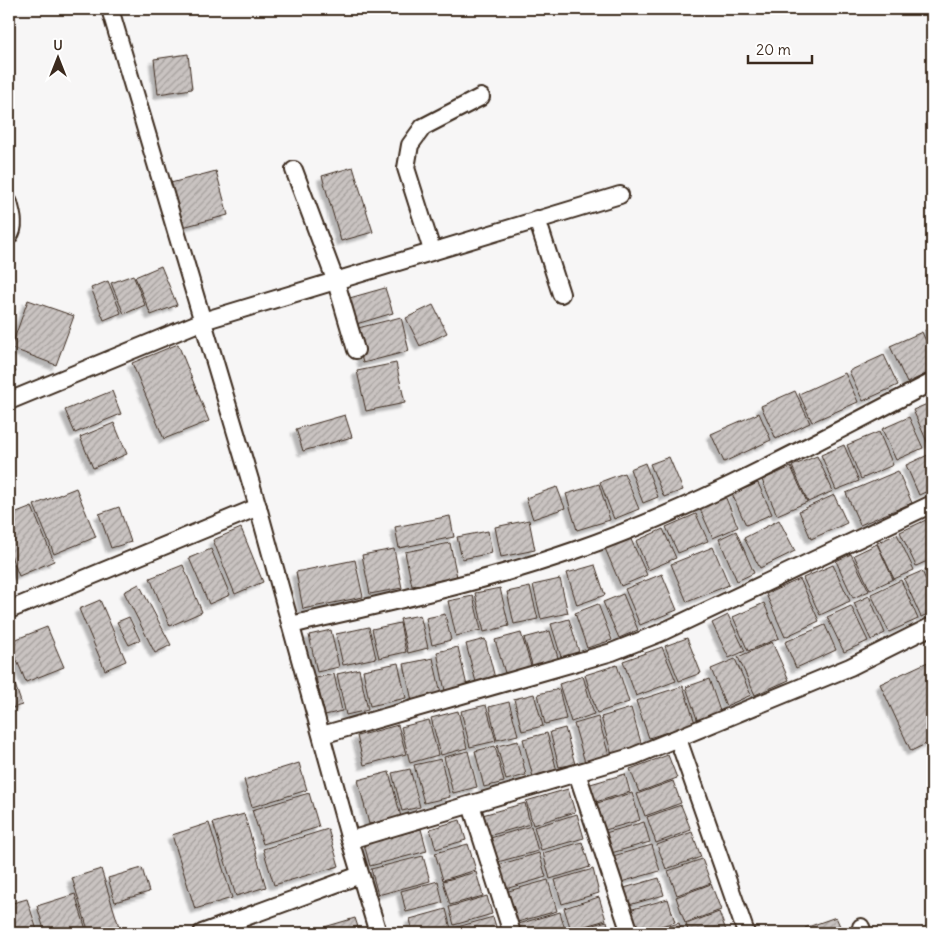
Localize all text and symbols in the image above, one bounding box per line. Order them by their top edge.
north arrow [32,32,82,82]
scale bar [748,32,812,64]
text: U [53,36,63,54]
text: 20 m [756,40,791,59]

